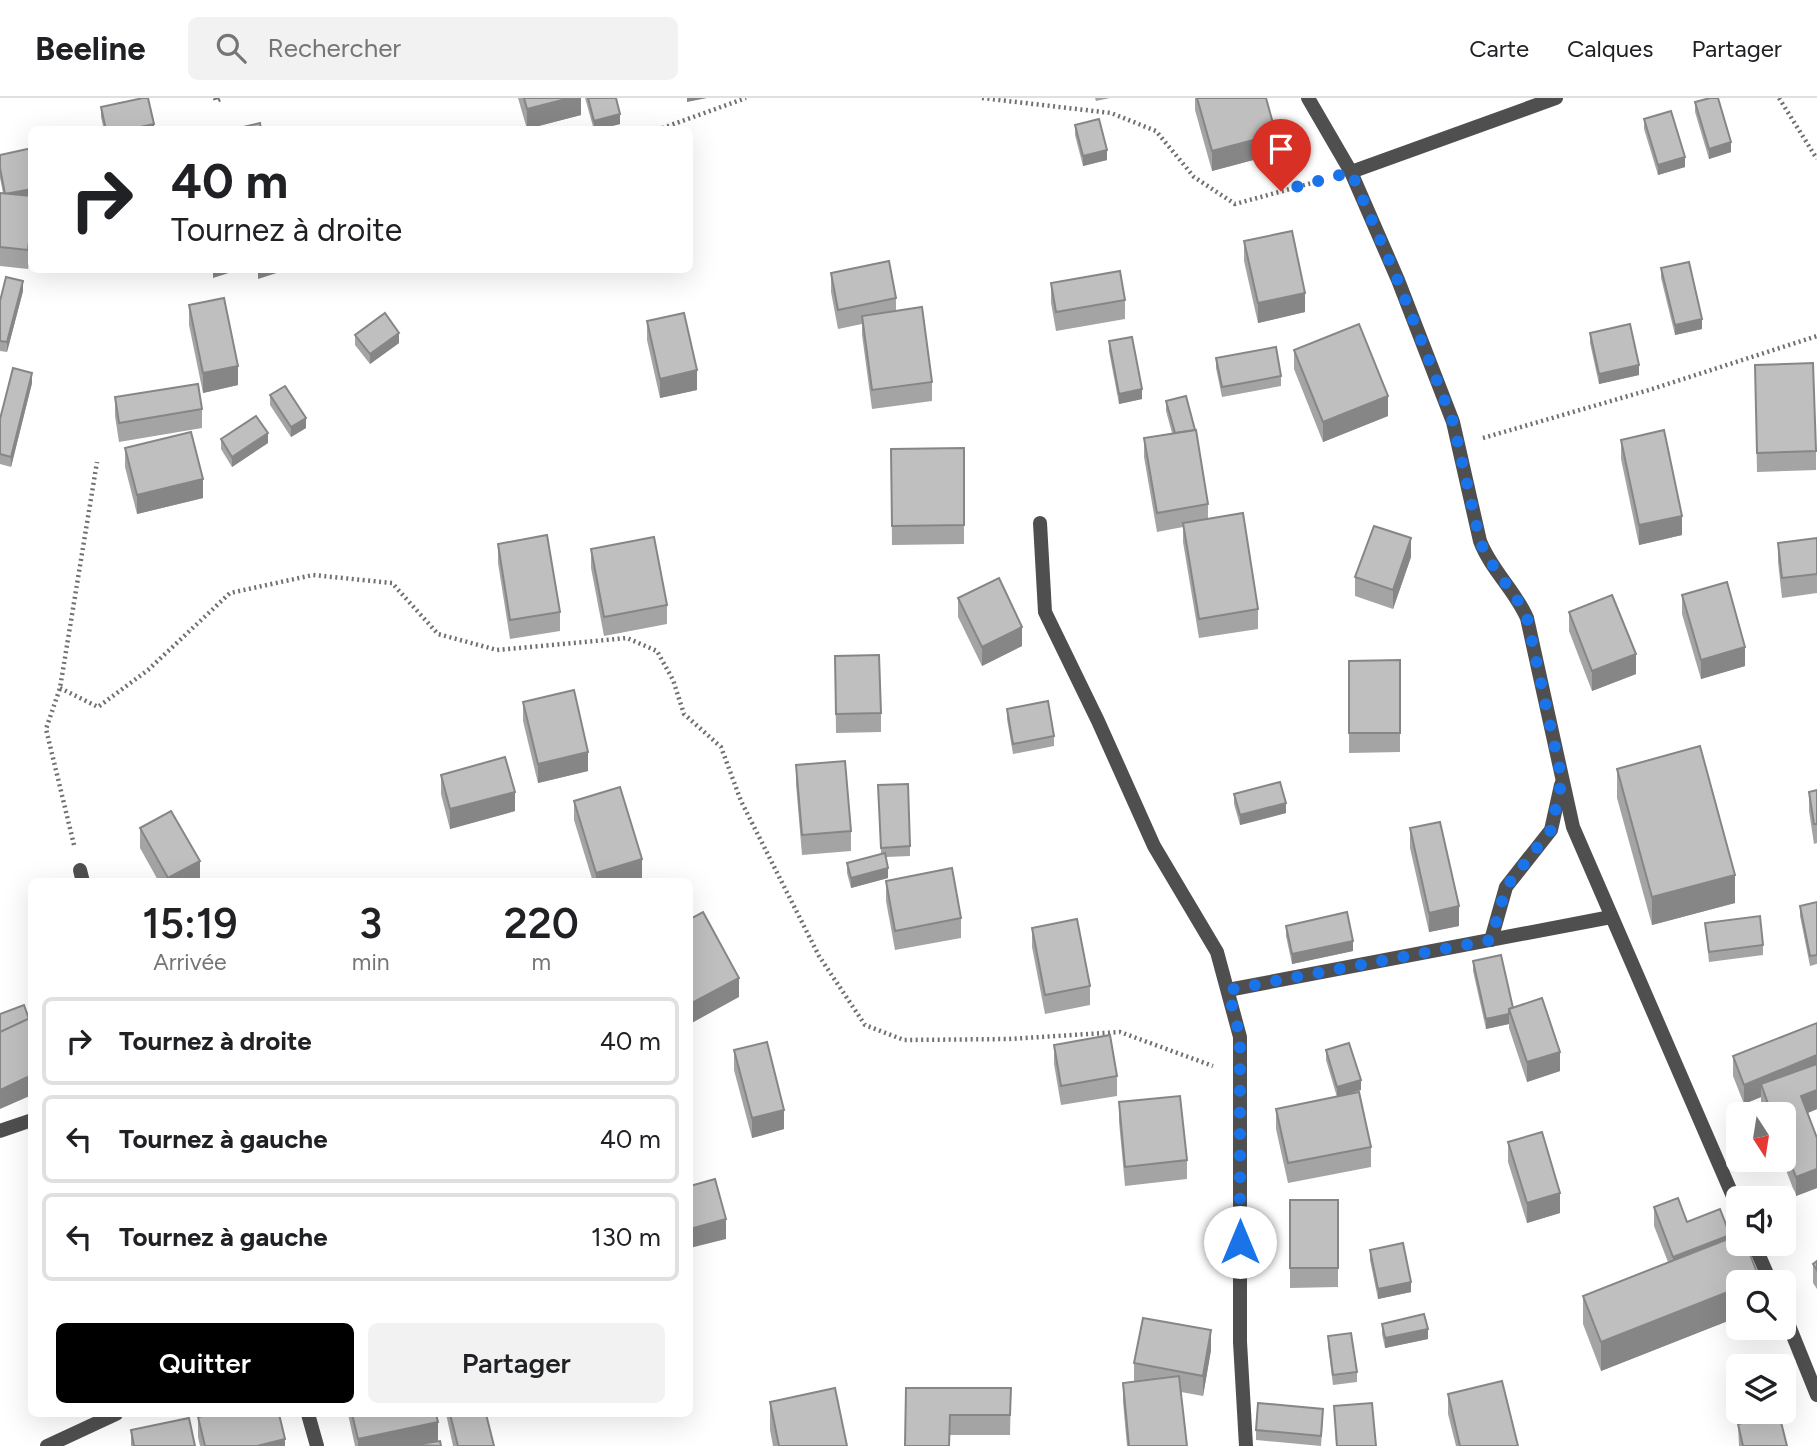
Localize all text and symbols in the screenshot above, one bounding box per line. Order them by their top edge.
search box [188,17,678,80]
text: Beeline [35,29,146,68]
icon: search [212,29,250,67]
text: Rechercher [268,32,401,64]
text: Carte [1469,34,1529,63]
text: Calques [1567,34,1653,63]
text: Partager [1691,34,1782,63]
pin [1251,119,1311,191]
icon: arrive [1262,130,1300,168]
text: 40 m [171,151,288,210]
icon: right [56,154,147,245]
text: Tournez à droite [171,211,402,249]
text: 15:19 [142,898,238,949]
text: 3 [359,898,382,949]
text: 220 [504,898,579,949]
text: Arrivée [153,948,227,976]
text: min [352,948,390,976]
text: m [531,948,551,976]
icon: right [60,1022,98,1060]
text: Tournez à droite [119,1025,312,1057]
text: 40 m [600,1025,661,1057]
north arrow [1726,1102,1796,1172]
map controls [1726,1102,1796,1424]
icon: left [60,1120,98,1158]
text: Tournez à gauche [119,1123,328,1155]
text: 40 m [600,1123,661,1155]
button: sound [1726,1186,1796,1256]
position arrow [1203,1205,1277,1279]
icon: left [60,1218,98,1256]
text: Tournez à gauche [119,1221,328,1253]
text: 130 m [591,1221,661,1253]
button: search [1726,1270,1796,1340]
button: Quitter [56,1323,354,1403]
button: Partager [368,1323,665,1403]
button: layers [1726,1354,1796,1424]

